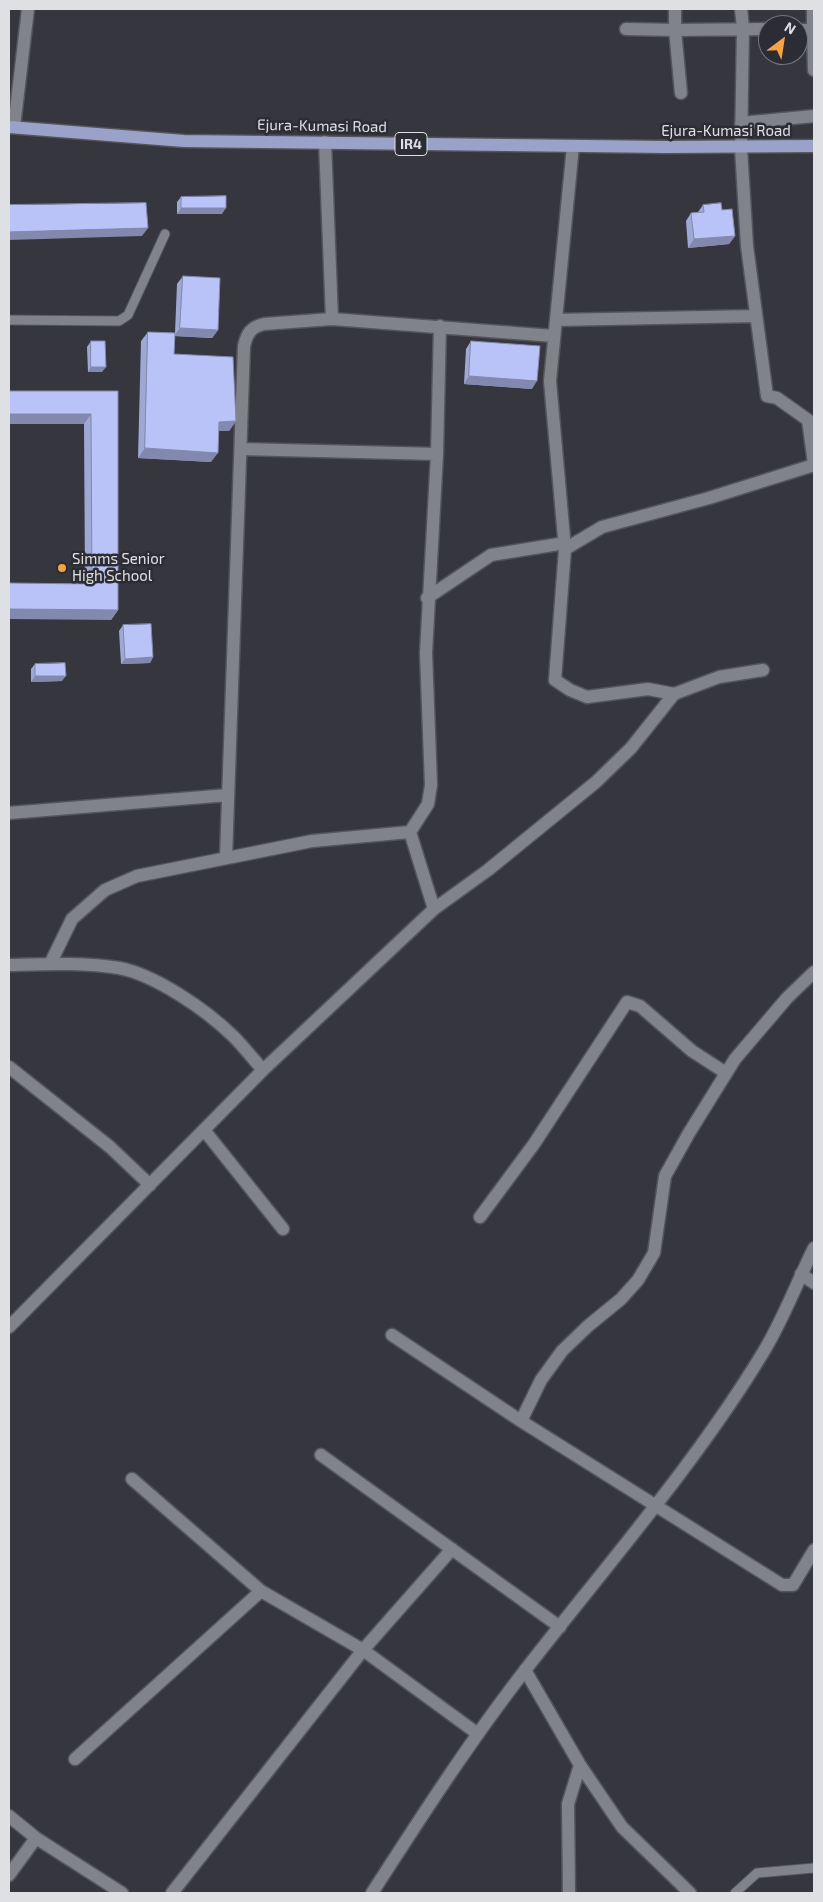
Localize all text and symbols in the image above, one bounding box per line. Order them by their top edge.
north arrow [758,15,808,65]
text: N [782,18,799,37]
street label: Ejura-Kumasi Road [257,116,387,136]
street label: Ejura-Kumasi Road [661,122,791,140]
road number: IR4 [395,132,427,156]
place label: Simms Senior High School [72,550,165,585]
marker: Simms Senior High School [56,562,68,574]

